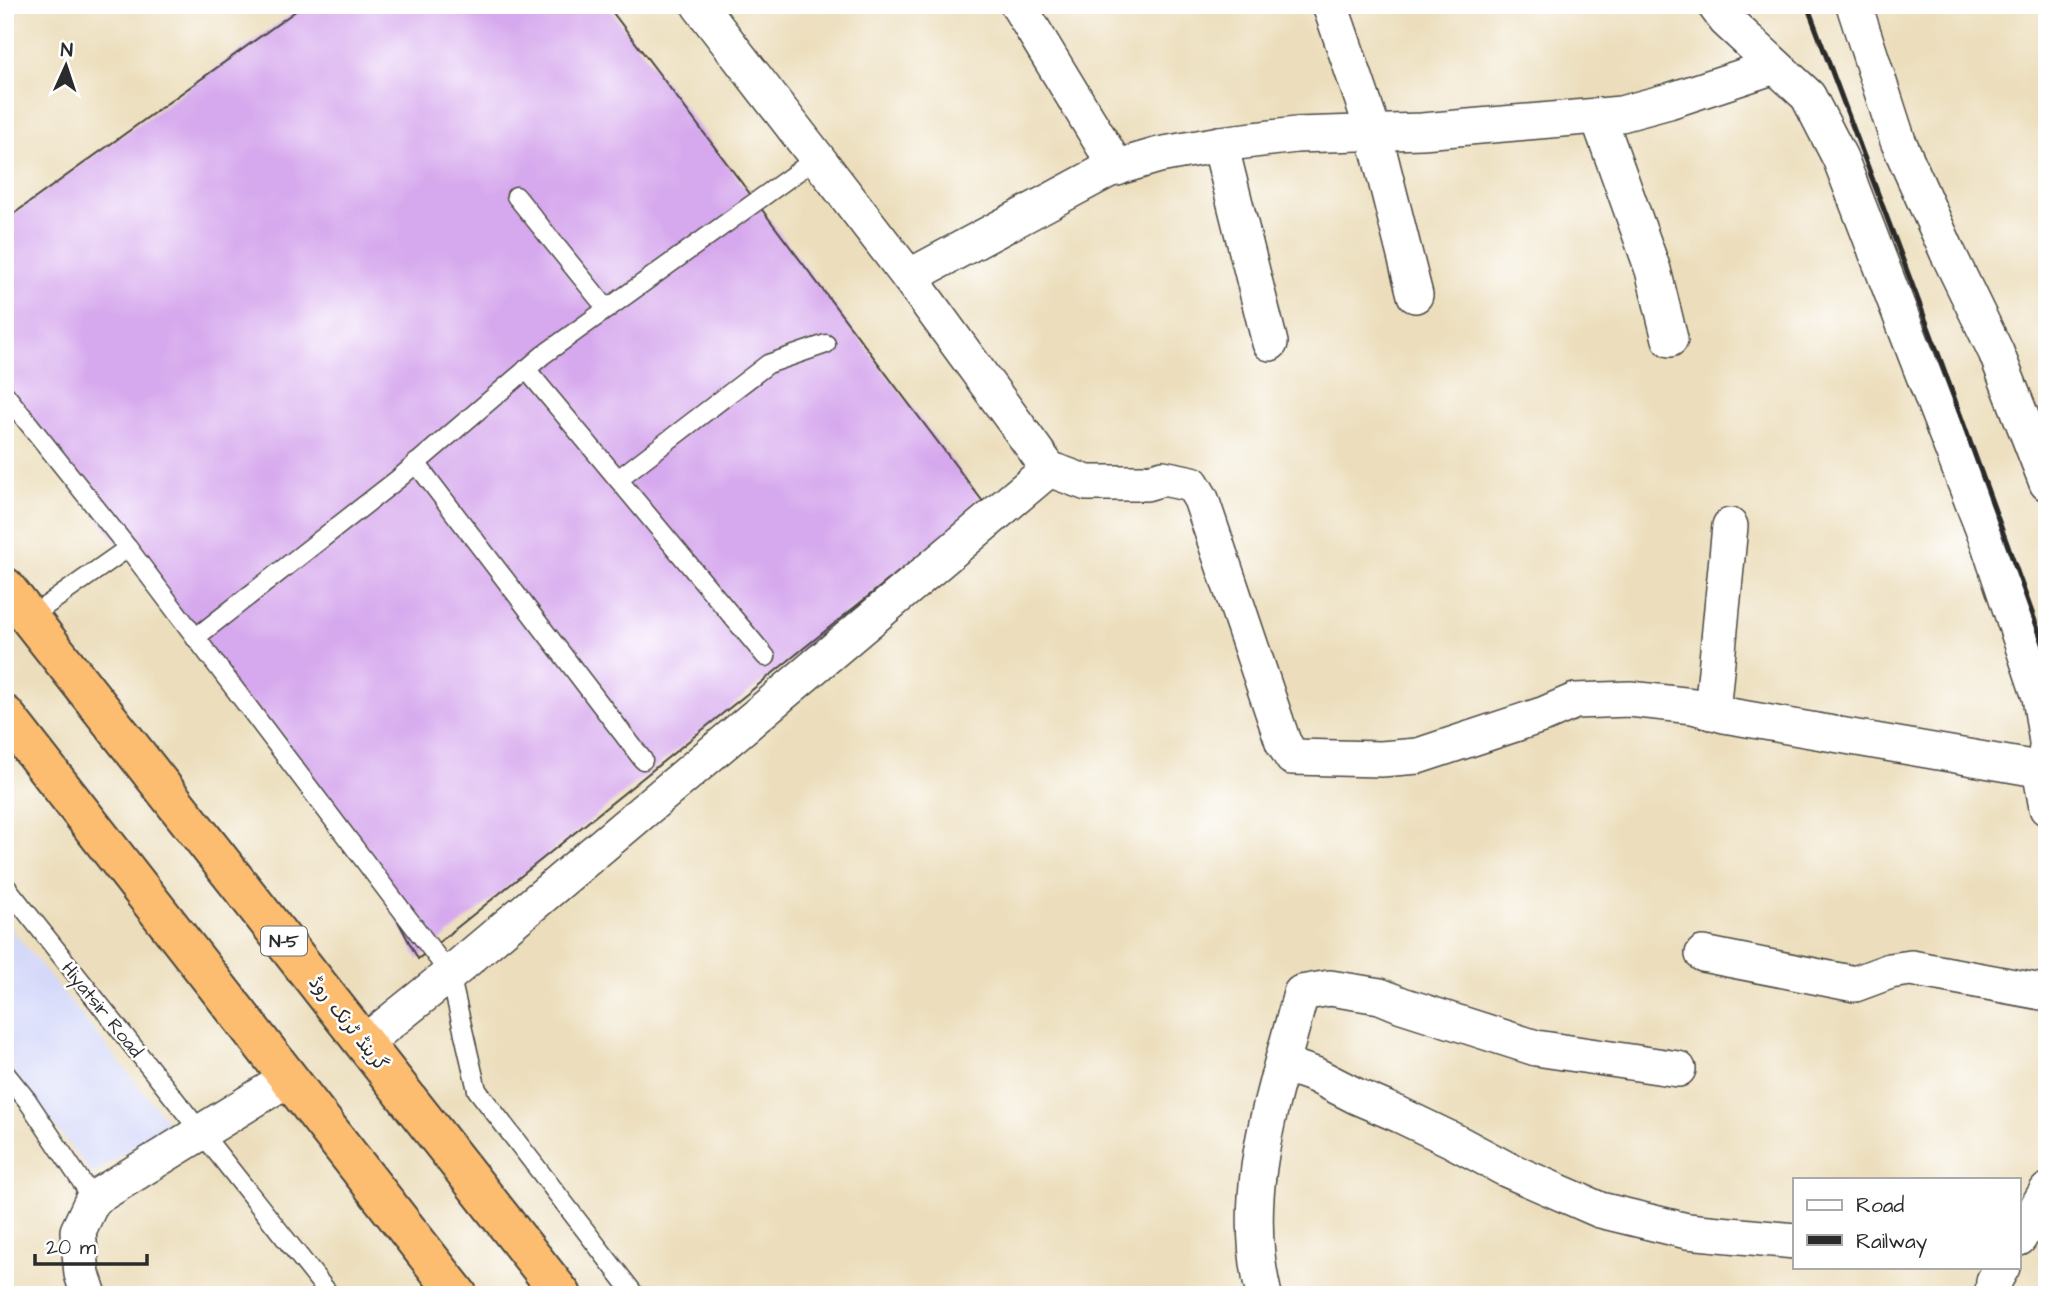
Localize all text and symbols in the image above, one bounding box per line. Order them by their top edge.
north arrow [32,32,102,102]
text: N [60,37,74,64]
road number: N-5 [261,926,307,956]
street label: Hiyatsir Road [54,956,149,1064]
street label: گرینڈ ٹرنک روڈ [302,971,394,1077]
legend [1793,1178,2021,1268]
text: Road [1856,1191,1904,1220]
scale bar [35,1223,147,1267]
text: Railway [1856,1227,1928,1258]
text: 20 m [46,1233,97,1262]

